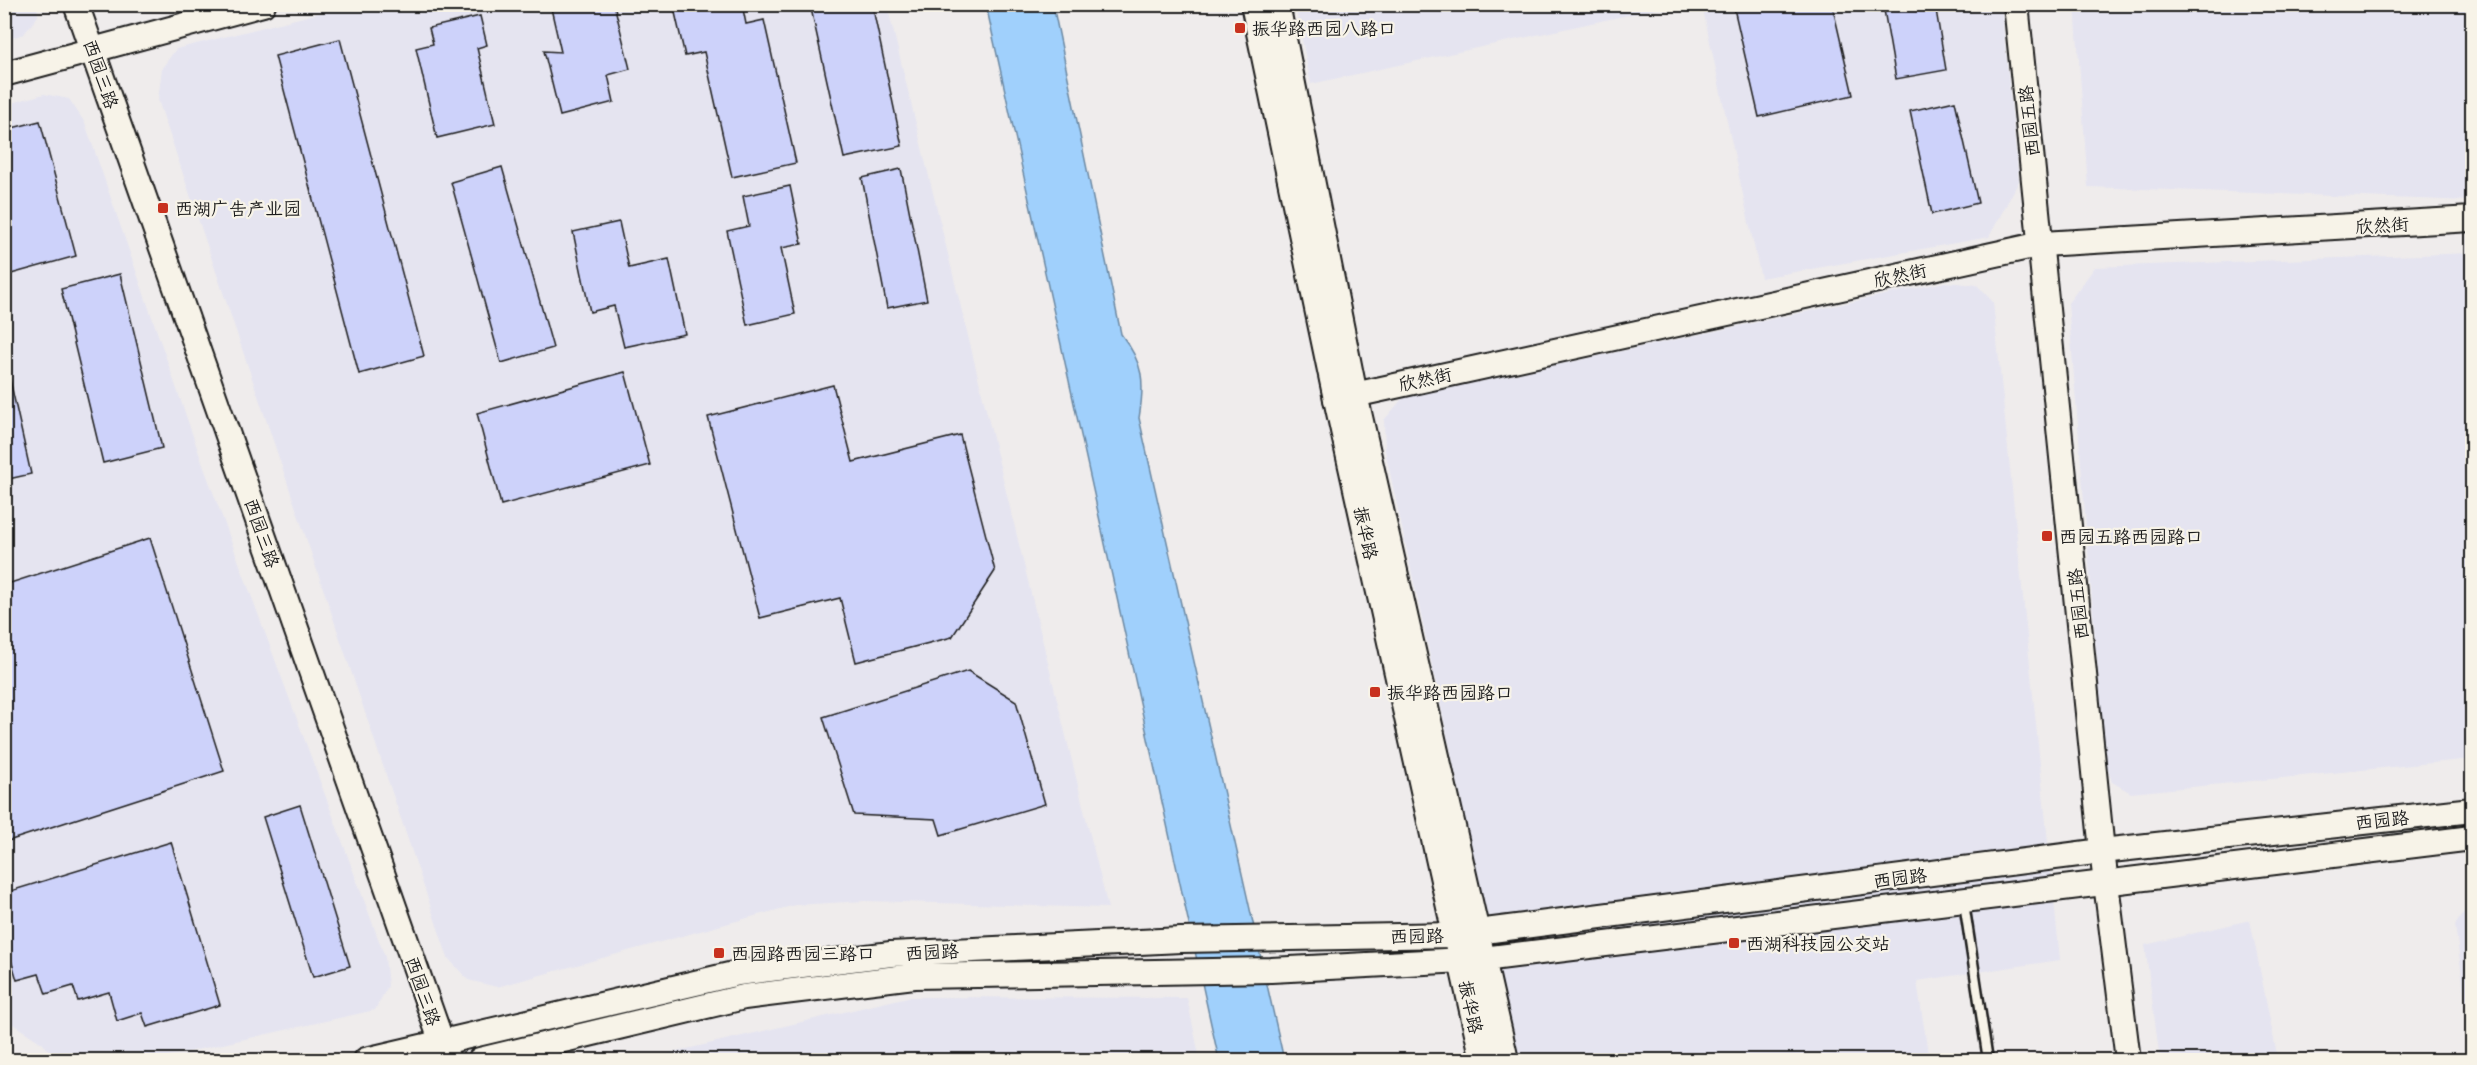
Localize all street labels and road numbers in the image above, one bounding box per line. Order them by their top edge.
street label: 西园三路 [78,36,124,112]
street label: 西园五路 [2014,84,2044,158]
street label: 欣然街 [2354,212,2410,238]
street label: 欣然街 [1871,258,1929,292]
street label: 欣然街 [1396,362,1454,396]
street label: 西园三路 [239,495,285,571]
street label: 振华路 [1349,504,1383,562]
street label: 西园五路 [2063,567,2093,641]
street label: 西园路 [2354,806,2410,834]
street label: 西园路 [1872,863,1928,893]
street label: 西园路 [1390,924,1444,948]
street label: 西园路 [904,939,960,965]
street label: 西园三路 [400,953,446,1029]
street label: 振华路 [1454,978,1488,1036]

